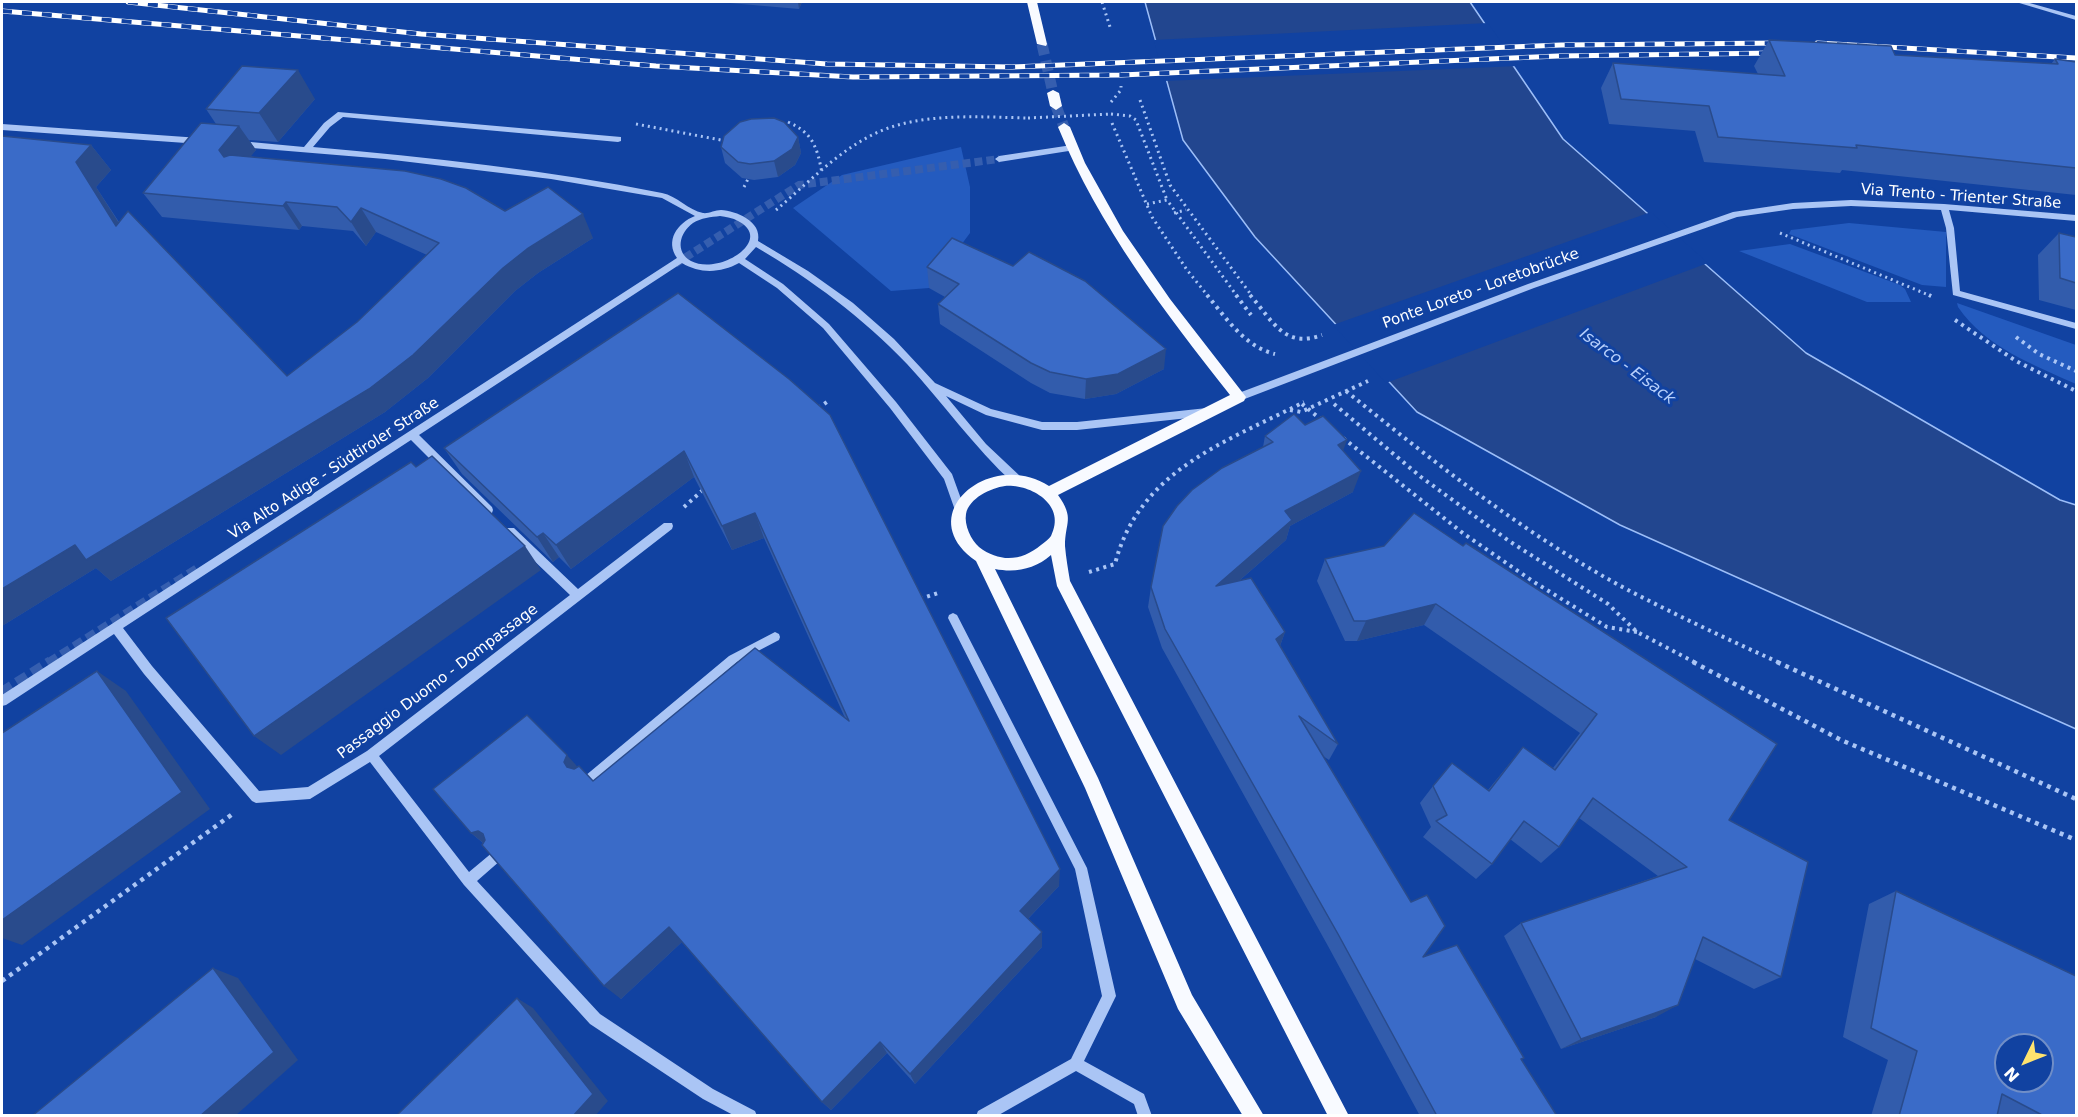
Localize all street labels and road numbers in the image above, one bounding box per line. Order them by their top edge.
street label: Via Trento - Trienter Straße [1860,181,2062,213]
street label: Ponte Loreto - Loretobrücke [1380,245,1582,333]
street label: Via Alto Adige - Südtiroler Straße [225,394,443,544]
street label: Passaggio Duomo - Dompassage [334,601,542,763]

